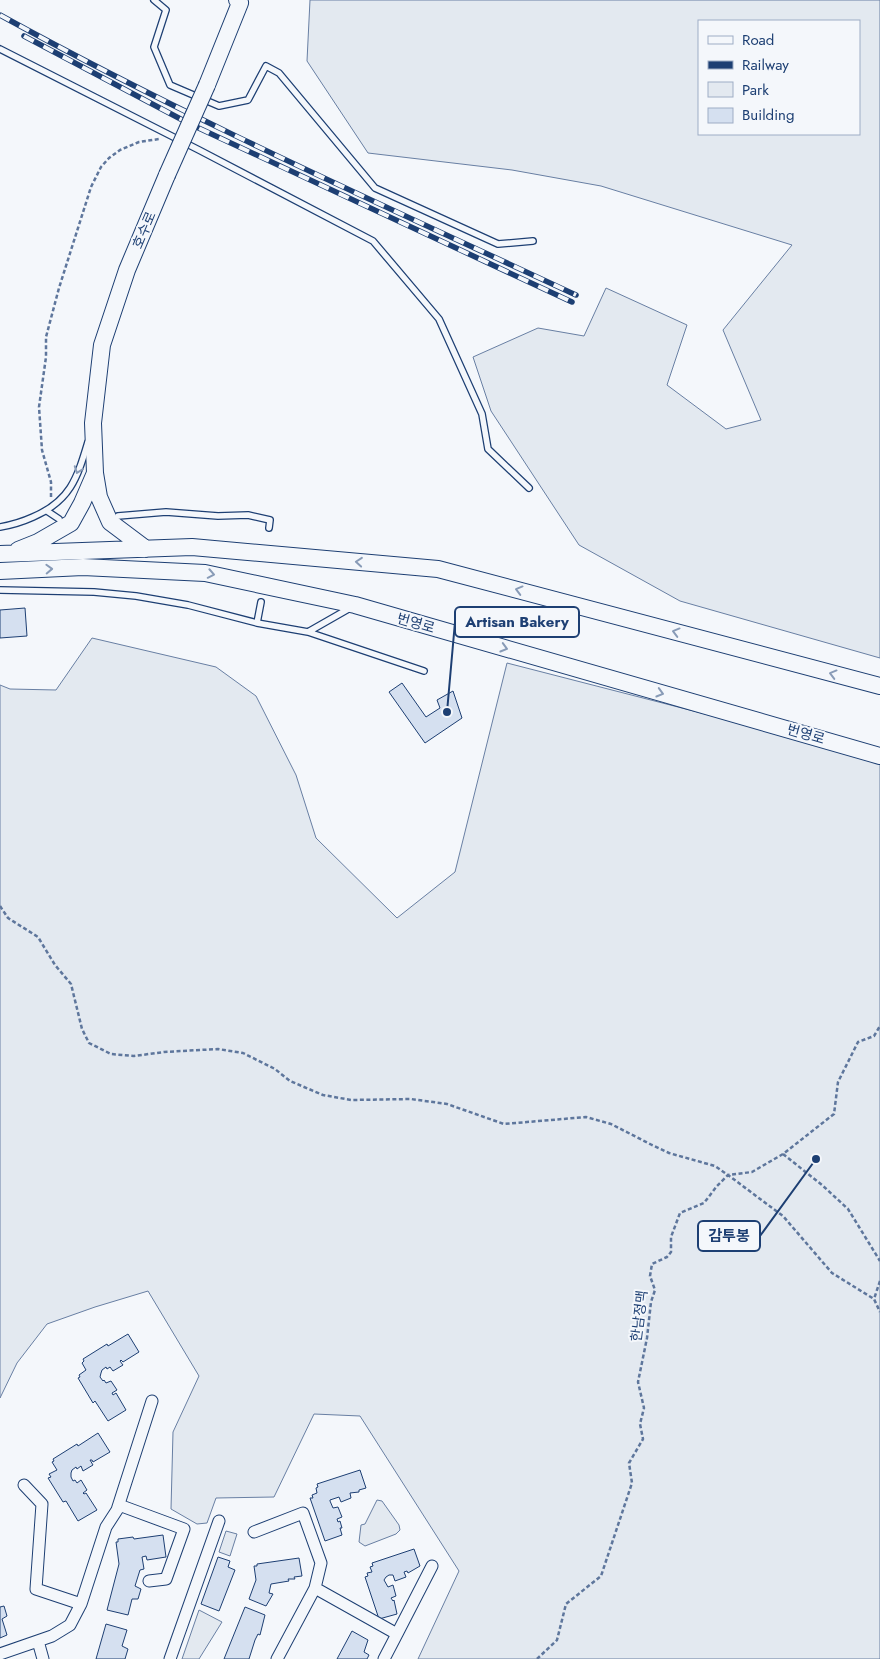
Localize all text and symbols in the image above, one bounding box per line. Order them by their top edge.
legend [698,20,860,135]
text: Road [742,29,774,51]
text: Railway [742,54,789,76]
text: Park [742,79,769,101]
text: Building [742,104,794,126]
street label: 호수로 [127,208,161,252]
one-way arrow [74,465,84,474]
one-way arrow [355,557,363,568]
one-way arrow [45,563,53,574]
one-way arrow [206,569,215,579]
one-way arrow [515,586,523,596]
callout: Artisan Bakery [455,607,579,637]
street label: 번영로 [395,608,437,638]
text: Artisan Bakery [464,611,569,633]
one-way arrow [671,627,680,638]
one-way arrow [500,642,509,653]
one-way arrow [828,669,837,680]
one-way arrow [656,687,664,697]
street label: 번영로 [785,719,827,749]
callout: 감투봉 [698,1221,760,1251]
text: 감투봉 [708,1225,750,1247]
street label: 한남정맥 [626,1289,652,1343]

